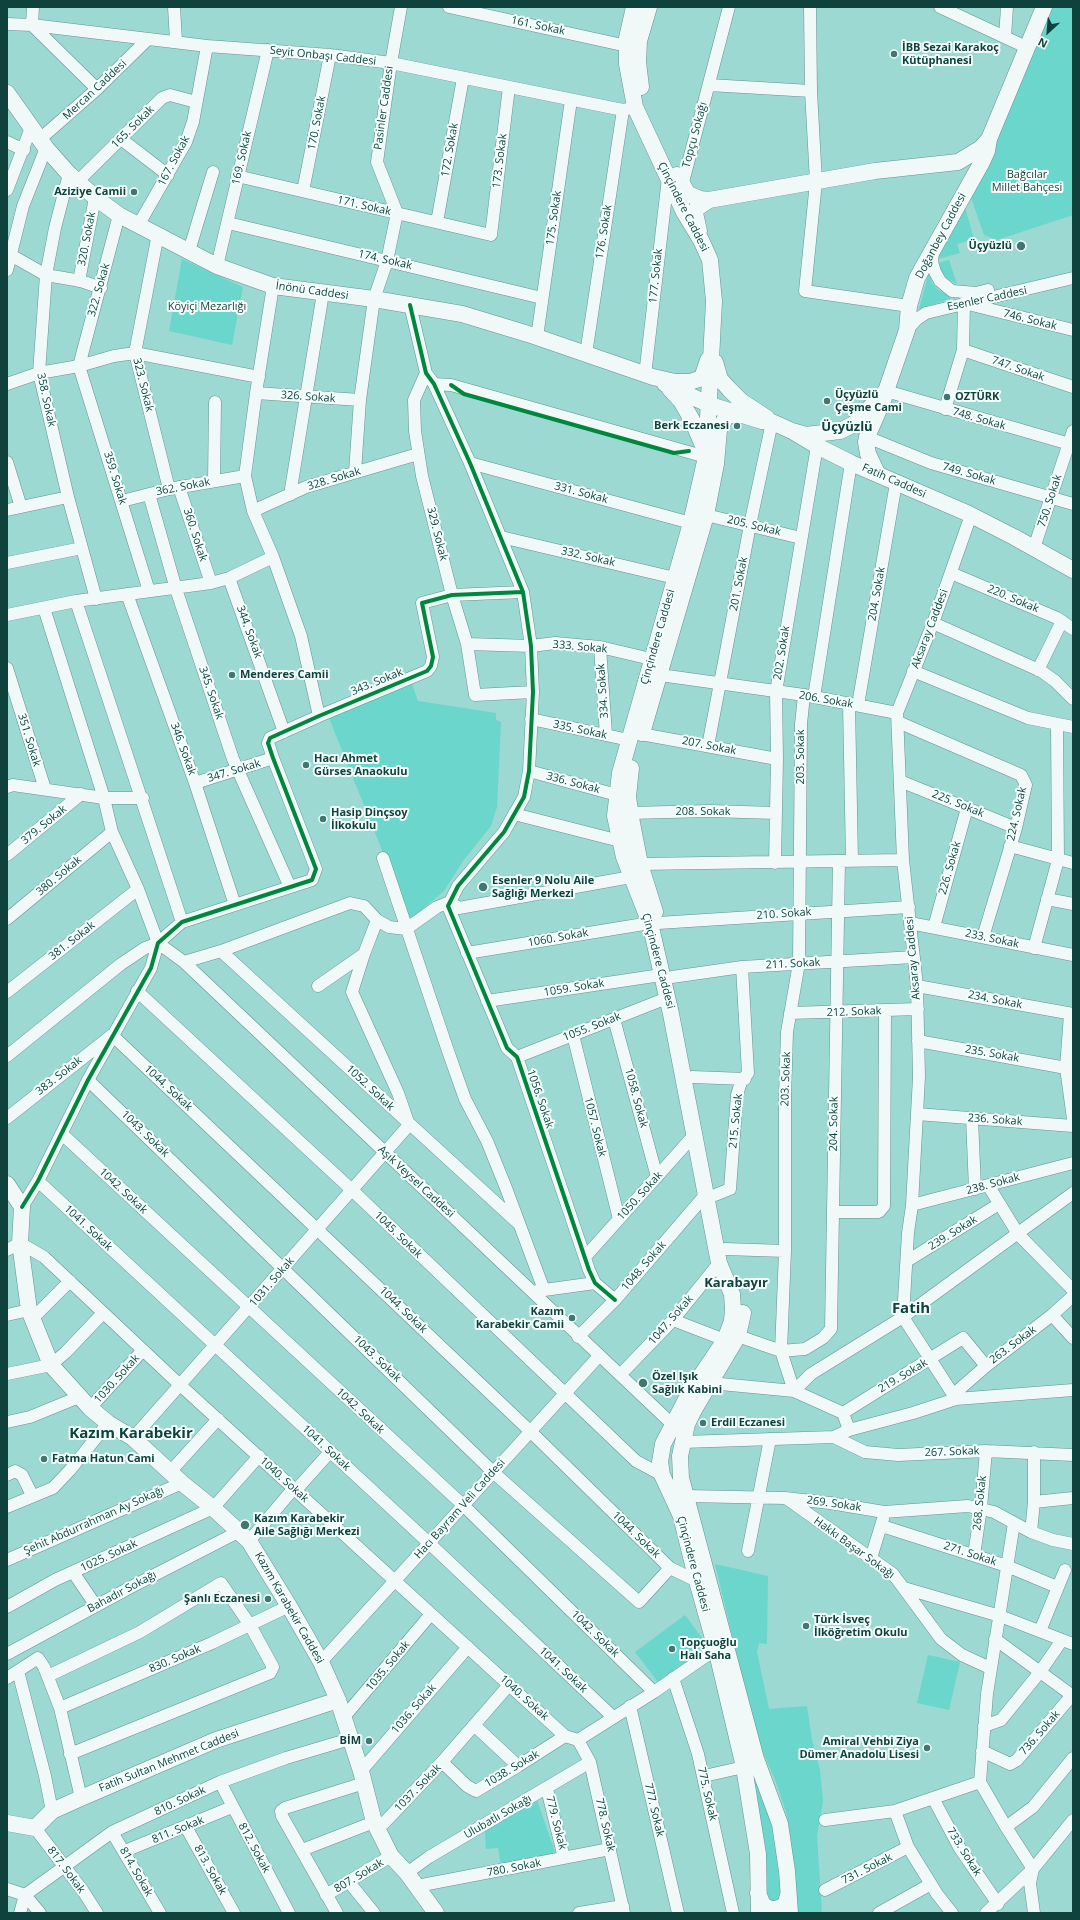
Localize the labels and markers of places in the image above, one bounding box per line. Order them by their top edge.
place label: İBB Sezai Karakoç Kütüphanesi [902,41,999,67]
marker: İBB Sezai Karakoç Kütüphanesi [889,49,899,59]
place label: Aziziye Camii [54,185,126,199]
marker: Aziziye Camii [129,187,139,197]
place label: Üçyüzlü [969,239,1012,253]
marker: Üçyüzlü [1015,240,1027,252]
place label: Üçyüzlü Çeşme Cami [835,388,902,414]
place label: OZTÜRK [955,390,999,404]
marker: OZTÜRK [942,392,952,402]
marker: Üçyüzlü Çeşme Cami [822,396,832,406]
place label: Berk Eczanesi [654,419,729,433]
marker: Berk Eczanesi [732,421,742,431]
place label: Menderes Camii [240,668,329,682]
marker: Menderes Camii [227,670,237,680]
place label: Hacı Ahmet Gürses Anaokulu [314,752,407,778]
marker: Hacı Ahmet Gürses Anaokulu [301,760,311,770]
place label: Hasip Dinçsoy İlkokulu [331,806,408,832]
marker: Hasip Dinçsoy İlkokulu [318,814,328,824]
place label: Esenler 9 Nolu Aile Sağlığı Merkezi [492,874,594,900]
marker: Esenler 9 Nolu Aile Sağlığı Merkezi [477,881,489,893]
place label: Kazım Karabekir Camii [476,1305,564,1331]
marker: Kazım Karabekir Camii [567,1313,577,1323]
place label: Özel Işık Sağlık Kabini [652,1370,722,1396]
marker: Özel Işık Sağlık Kabini [637,1377,649,1389]
place label: Erdil Eczanesi [711,1416,785,1430]
marker: Erdil Eczanesi [698,1418,708,1428]
place label: Fatma Hatun Cami [52,1452,155,1466]
marker: Fatma Hatun Cami [39,1454,49,1464]
place label: Kazım Karabekir Aile Sağlığı Merkezi [254,1512,360,1538]
marker: Kazım Karabekir Aile Sağlığı Merkezi [239,1519,251,1531]
place label: Şanlı Eczanesi [184,1592,260,1606]
marker: Şanlı Eczanesi [263,1594,273,1604]
place label: Türk İsveç İlköğretim Okulu [814,1613,908,1639]
marker: Türk İsveç İlköğretim Okulu [801,1621,811,1631]
place label: Topçuoğlu Halı Saha [680,1636,737,1662]
marker: Topçuoğlu Halı Saha [667,1644,677,1654]
place label: BİM [340,1734,361,1748]
place label: Amiral Vehbi Ziya Dümer Anadolu Lisesi [799,1735,919,1761]
marker: BİM [364,1736,374,1746]
marker: Amiral Vehbi Ziya Dümer Anadolu Lisesi [922,1743,932,1753]

